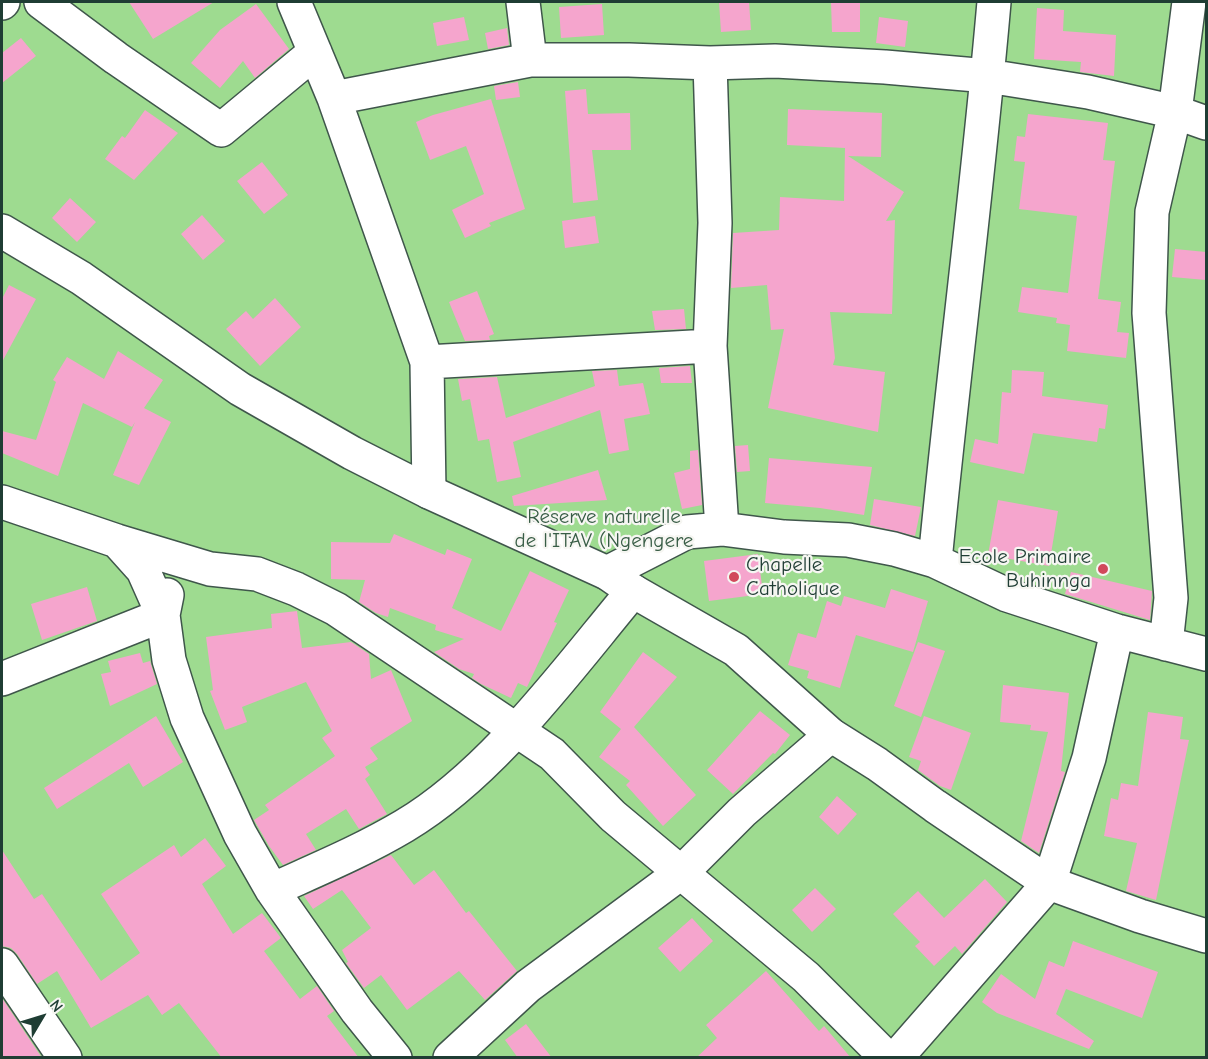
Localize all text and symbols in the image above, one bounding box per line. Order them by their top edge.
park label: Réserve naturelle de l'ITAV (Ngengere [515,504,693,554]
place label: Ecole Primaire Buhinnga [959,544,1091,594]
place label: Chapelle Catholique [746,552,840,602]
marker: Ecole Primaire Buhinnga [1096,562,1110,576]
marker: Chapelle Catholique [727,570,741,584]
north arrow [12,987,72,1047]
text: N [46,996,66,1016]

